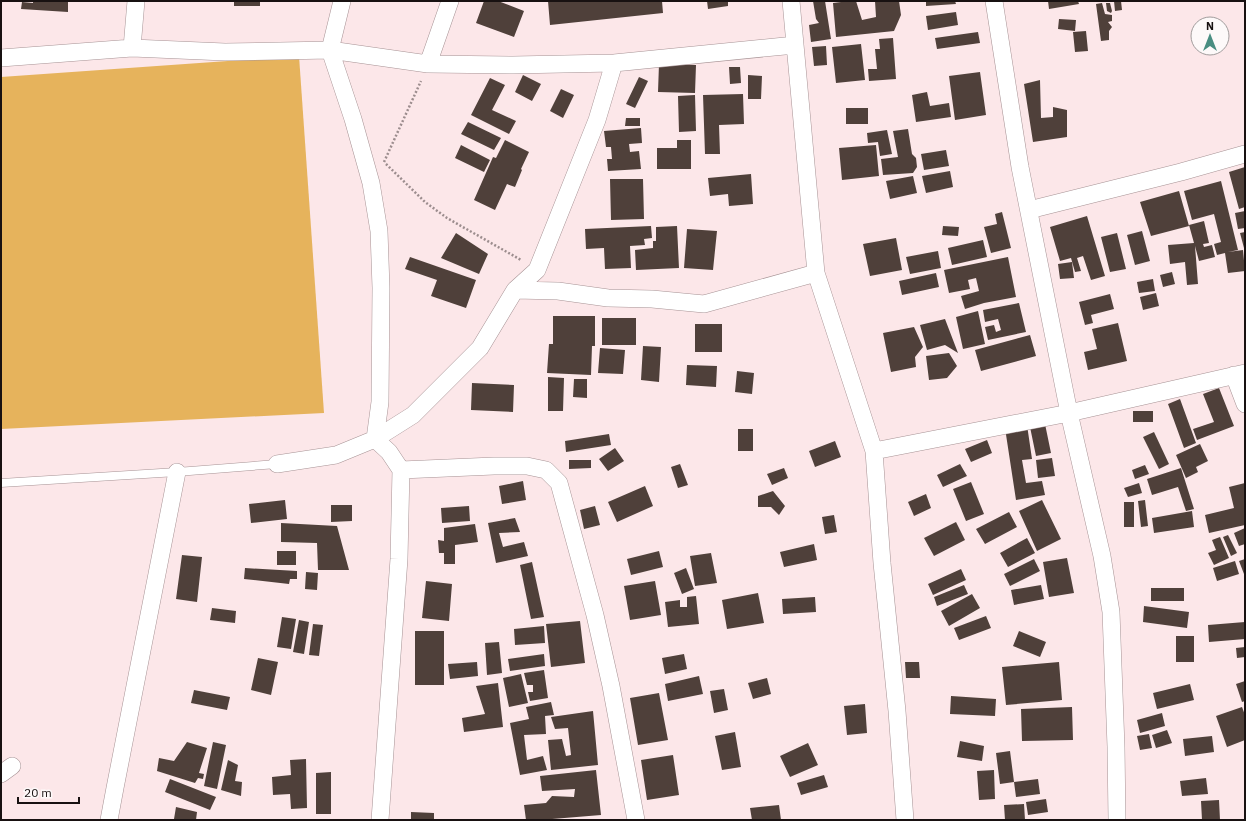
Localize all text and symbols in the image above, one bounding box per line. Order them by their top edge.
north arrow [1190,16,1230,56]
text: N [1206,19,1214,33]
scale bar [18,779,79,805]
text: 20 m [24,785,52,800]

